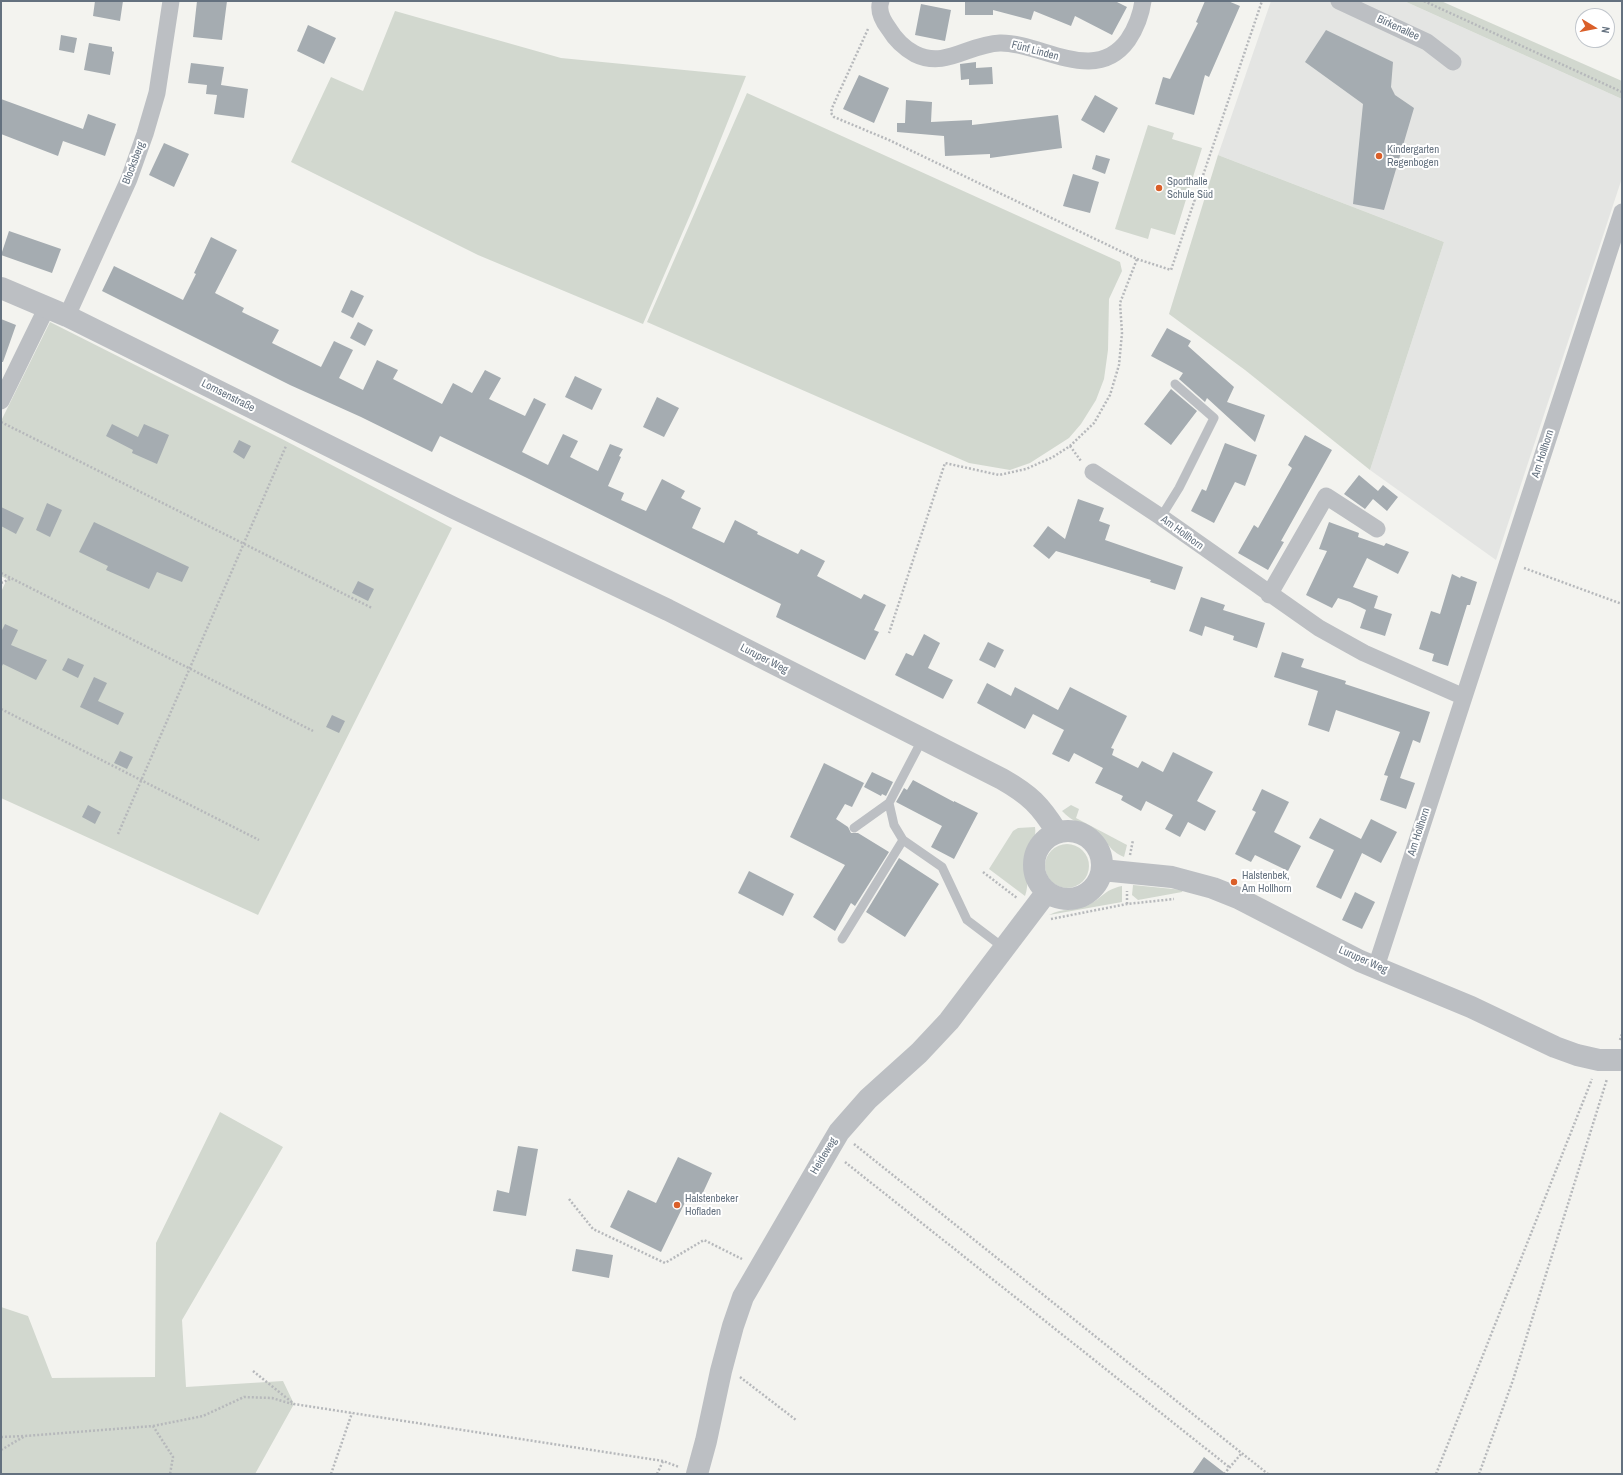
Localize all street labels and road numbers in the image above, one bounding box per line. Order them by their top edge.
street label: Birkenallee [1375,12,1421,44]
street label: Fünf Linden [1010,38,1060,64]
street label: Blocksberg [120,140,148,186]
street label: Lornsenstraße [199,377,257,415]
street label: Am Hollhorn [1529,428,1557,480]
street label: Am Hollhorn [1158,513,1206,553]
street label: Luruper Weg [738,641,790,677]
street label: Am Hollhorn [1405,806,1433,858]
street label: Luruper Weg [1337,943,1389,977]
street label: Heideweg [808,1135,840,1177]

